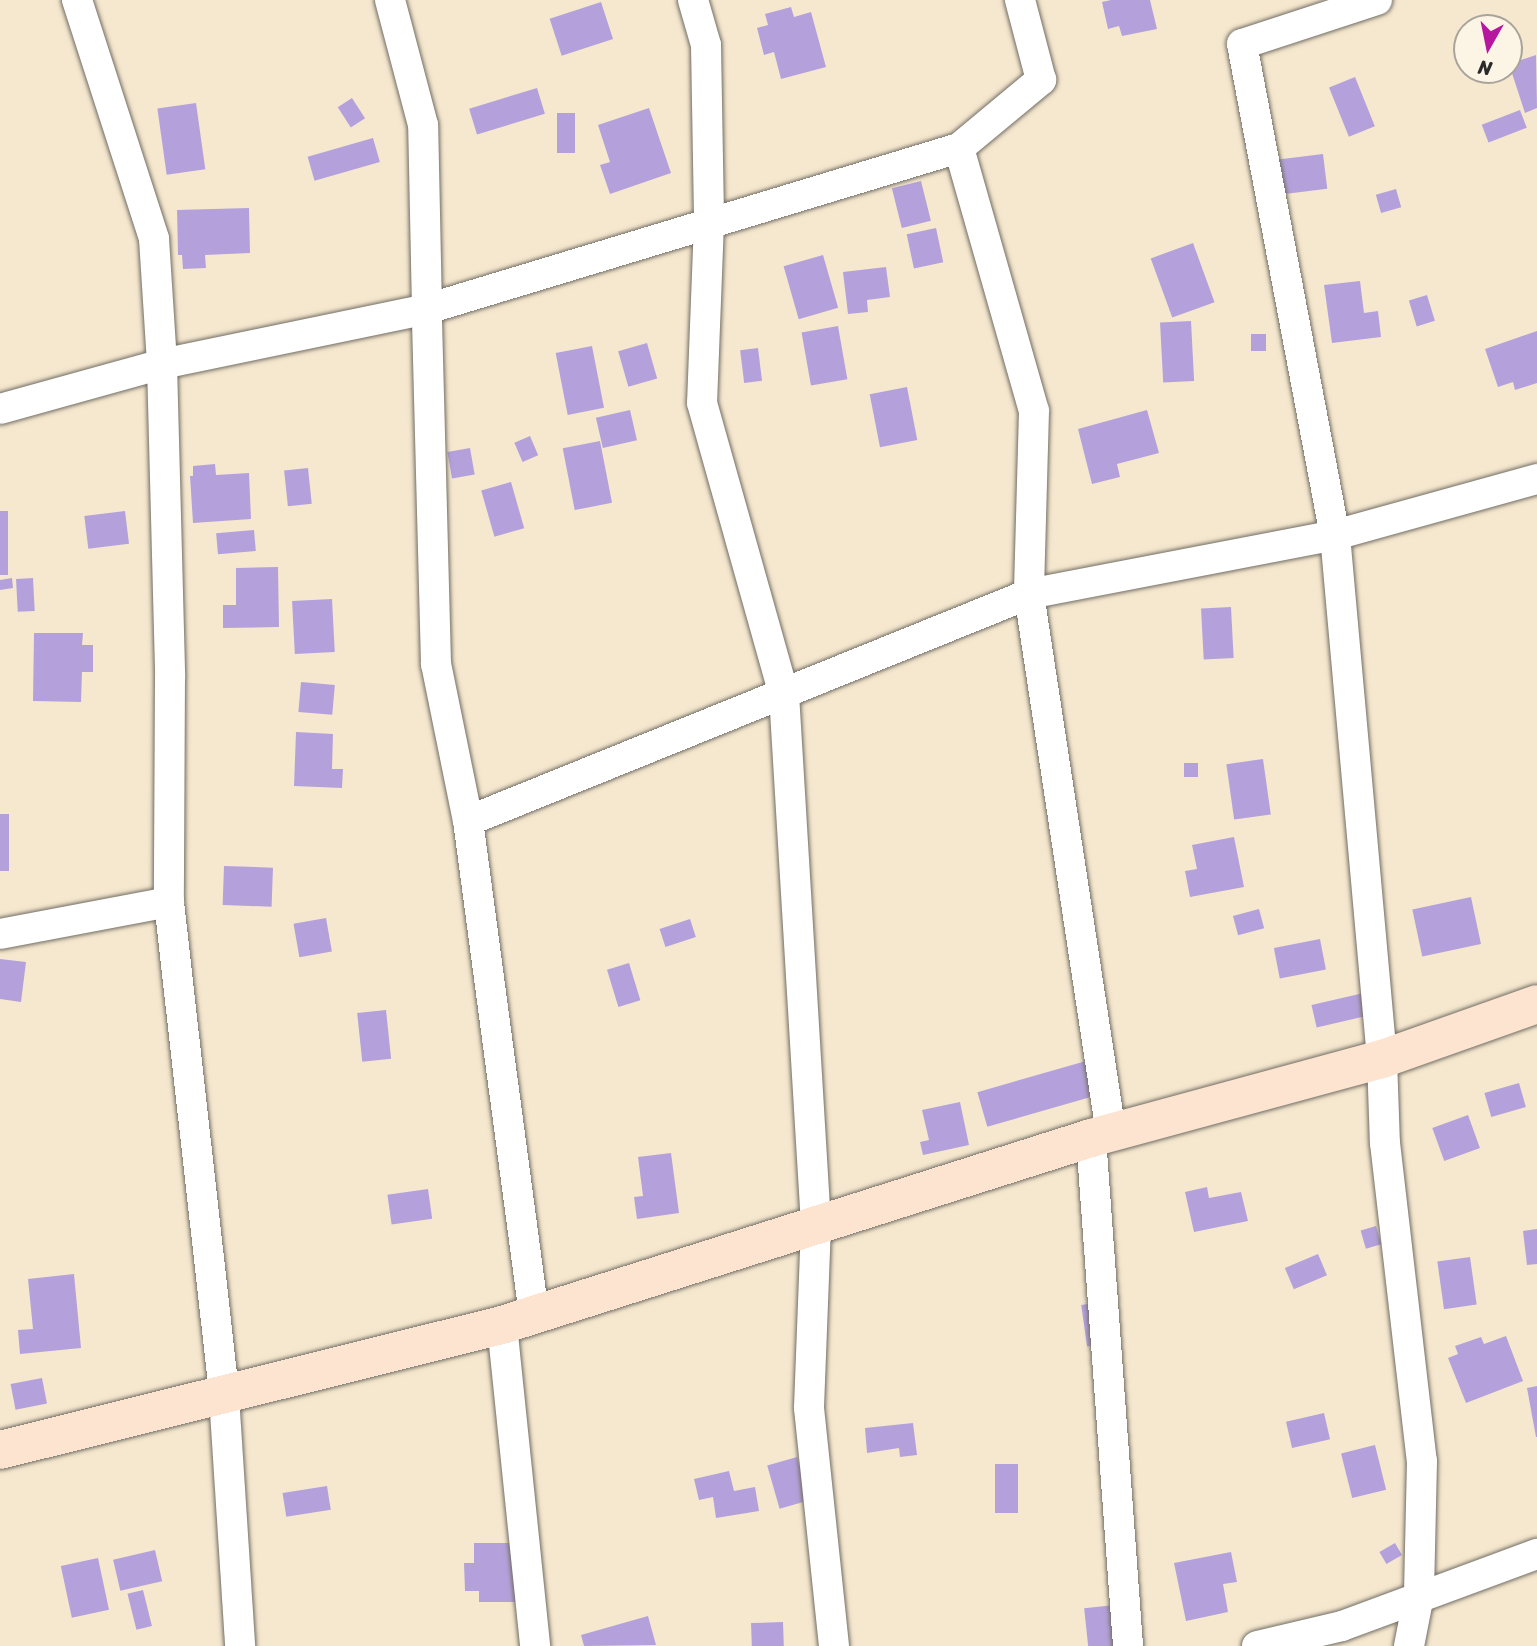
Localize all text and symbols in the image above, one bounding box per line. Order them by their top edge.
north arrow [1453,14,1523,84]
text: N [1476,51,1494,86]

